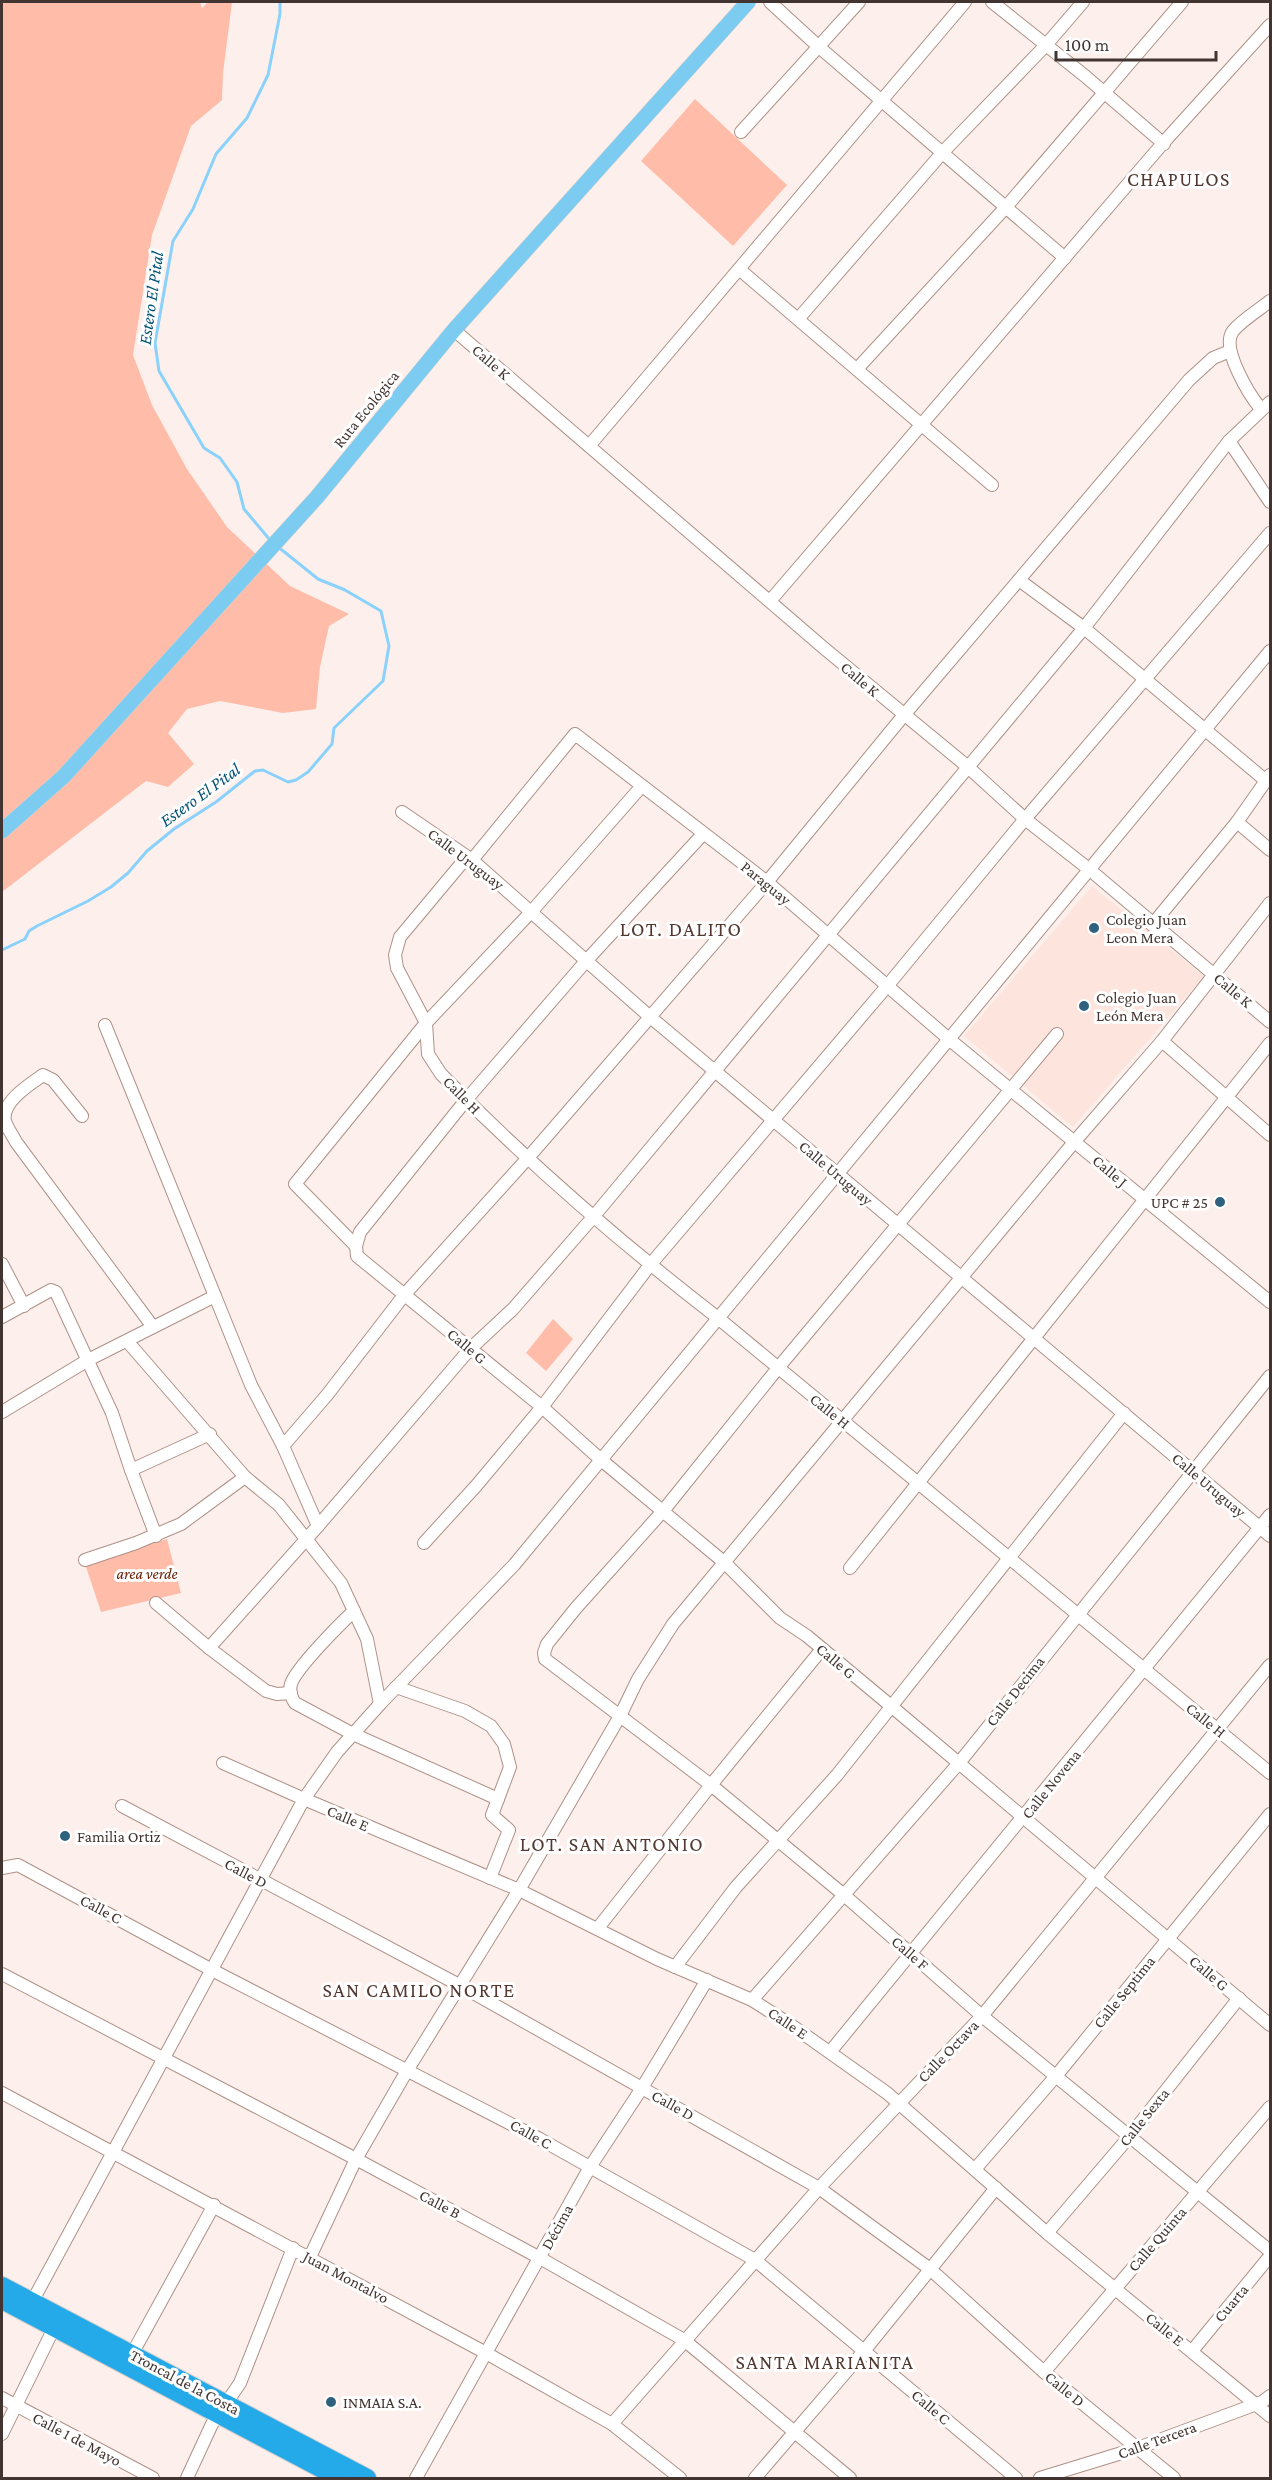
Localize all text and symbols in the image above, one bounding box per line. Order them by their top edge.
scale bar [1056,24,1216,62]
text: 100 m [1065,35,1110,55]
district label: CHAPULOS [1127,168,1231,190]
water label: Estero El Pital [135,249,168,346]
street label: Calle K [469,341,514,384]
street label: Ruta Ecológica [330,367,403,452]
street label: Calle K [838,658,883,700]
water label: Estero El Pital [156,759,244,831]
street label: Calle Uruguay [424,825,508,894]
street label: Paraguay [737,858,795,909]
place label: Colegio Juan Leon Mera [1106,911,1187,946]
district label: LOT. DALITO [620,918,742,940]
marker: Colegio Juan Leon Mera [1087,921,1101,935]
street label: Calle K [1211,969,1256,1011]
place label: Colegio Juan León Mera [1096,989,1177,1024]
marker: Colegio Juan León Mera [1077,999,1091,1013]
street label: Calle H [440,1073,484,1117]
street label: Calle Uruguay [795,1137,877,1210]
street label: Calle J [1089,1152,1131,1191]
place label: UPC # 25 [1151,1194,1208,1211]
marker: UPC # 25 [1213,1195,1227,1209]
street label: Calle G [444,1325,490,1367]
street label: Calle H [807,1390,853,1432]
street label: Calle Uruguay [1168,1449,1250,1522]
park label: area verde [116,1565,178,1582]
street label: Calle G [813,1640,859,1682]
street label: Calle Decima [982,1652,1048,1729]
street label: Calle H [1183,1699,1229,1741]
street label: Calle Novena [1018,1746,1084,1822]
street label: Calle E [324,1802,372,1835]
place label: Familia Ortiz [77,1828,161,1845]
marker: Familia Ortiz [58,1829,72,1843]
district label: LOT. SAN ANTONIO [520,1833,704,1855]
street label: Calle D [222,1855,270,1891]
street label: Calle C [77,1891,125,1927]
street label: Calle F [888,1932,932,1974]
street label: Calle Septima [1090,1952,1159,2032]
street label: Calle G [1186,1952,1232,1994]
district label: SAN CAMILO NORTE [322,1979,516,2001]
street label: Calle E [765,2004,811,2042]
street label: Calle Octava [914,2016,982,2086]
street label: Calle Sexta [1116,2084,1173,2149]
street label: Calle D [649,2086,697,2124]
street label: Calle C [507,2116,555,2152]
street label: Calle B [417,2186,464,2222]
street label: Décima [538,2201,577,2252]
street label: Calle Quinta [1124,2203,1190,2275]
street label: Juan Montalvo [298,2246,392,2308]
street label: Cuarta [1210,2280,1252,2325]
street label: Calle E [1143,2309,1188,2350]
street label: Troncal de la Costa [128,2346,243,2418]
district label: SANTA MARIANITA [736,2351,914,2373]
street label: Calle D [1042,2368,1088,2410]
street label: Calle C [908,2386,954,2428]
place label: INMAIA S.A. [343,2394,422,2411]
marker: INMAIA S.A. [324,2395,338,2409]
street label: Calle 1 de Mayo [29,2409,124,2470]
street label: Calle Tercera [1116,2418,1199,2462]

